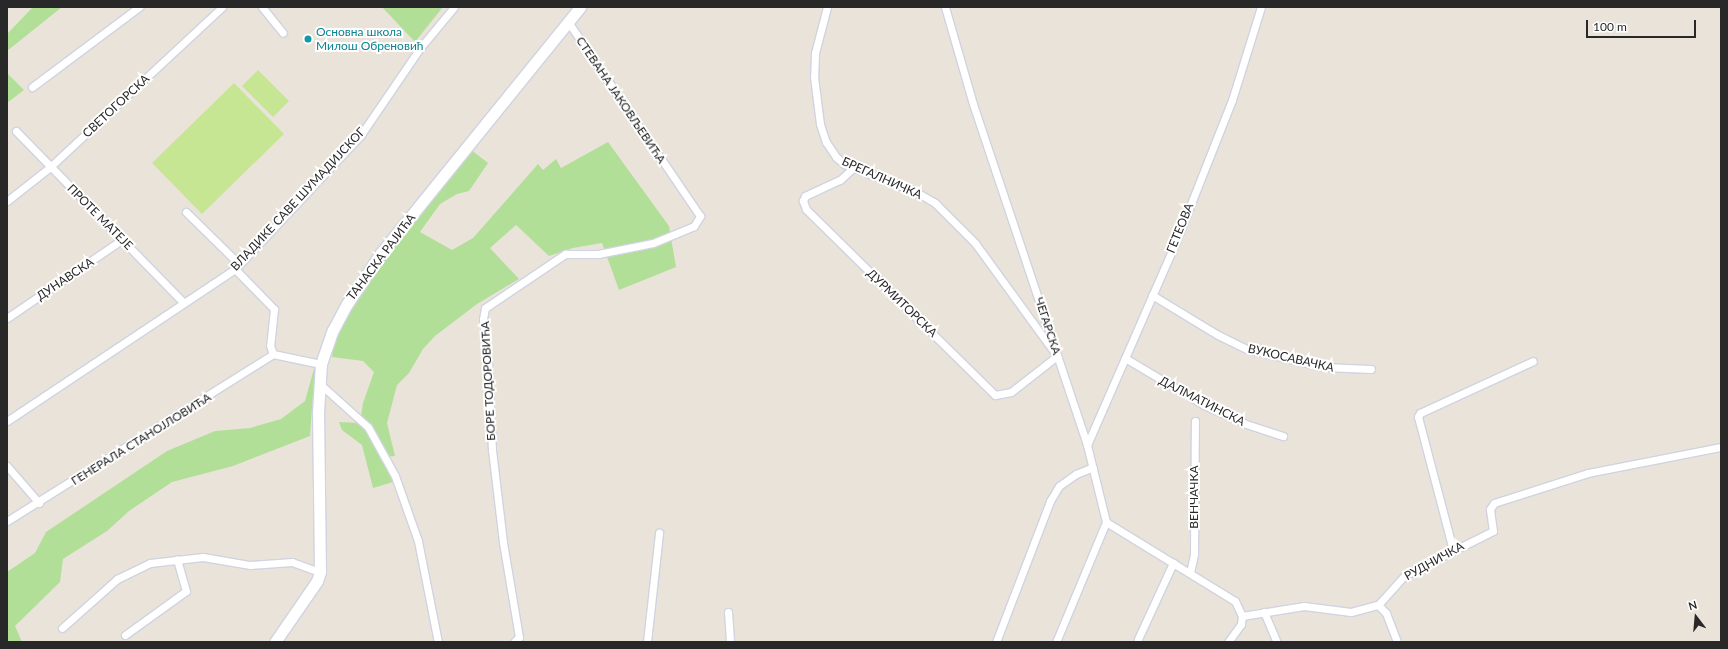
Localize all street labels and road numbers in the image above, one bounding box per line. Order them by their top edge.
street label: СТЕВАНА ЈАКОВЉЕВИЋА [573,34,669,166]
street label: СВЕТОГОРСКА [80,71,152,141]
street label: ВЛАДИКЕ САВЕ ШУМАДИЈСКОГ [228,124,368,274]
street label: БРЕГАЛНИЧКА [840,154,924,202]
street label: ПРОТЕ МАТЕЈЕ [64,181,136,253]
street label: ГЕТЕОВА [1163,201,1197,255]
street label: ТАНАСКА РАЈИЋА [344,211,418,303]
street label: ДУНАВСКА [34,255,96,303]
street label: ДУРМИТОРСКА [864,266,940,340]
street label: ЧЕГАРСКА [1032,295,1064,357]
street label: БОРЕ ТОДОРОВИЋА [478,321,498,441]
street label: ВУКОСАВАЧКА [1247,341,1335,375]
street label: ДАЛМАТИНСКА [1157,373,1247,429]
street label: ГЕНЕРАЛА СТАНОЈЛОВИЋА [68,390,214,488]
street label: ВЕНЧАЧКА [1187,465,1201,529]
street label: РУДНИЧКА [1402,539,1466,583]

